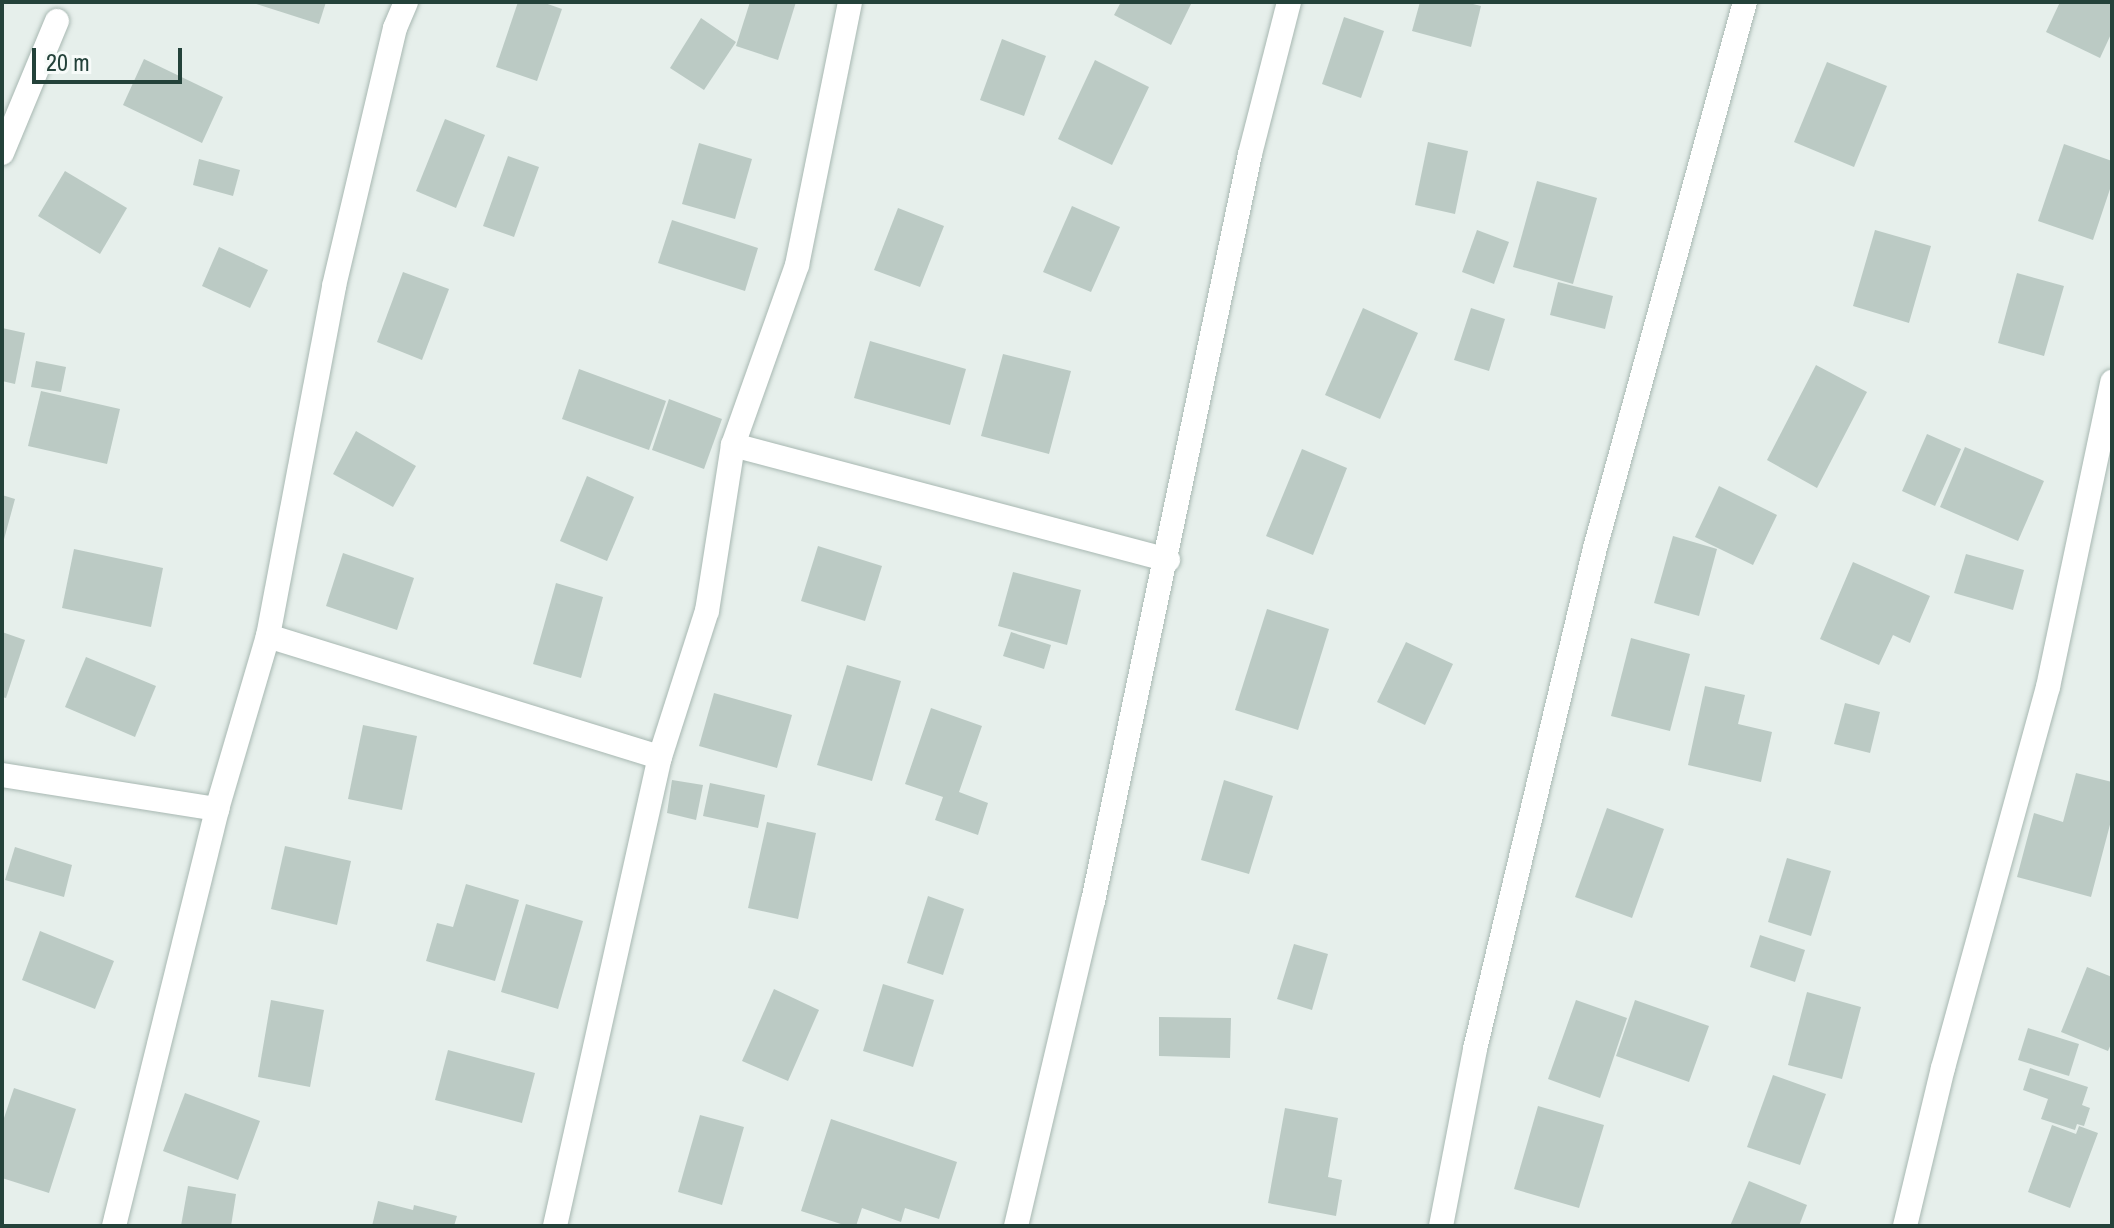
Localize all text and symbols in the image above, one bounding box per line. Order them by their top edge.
scale bar [36,32,186,82]
text: 20 m [46,46,90,78]

